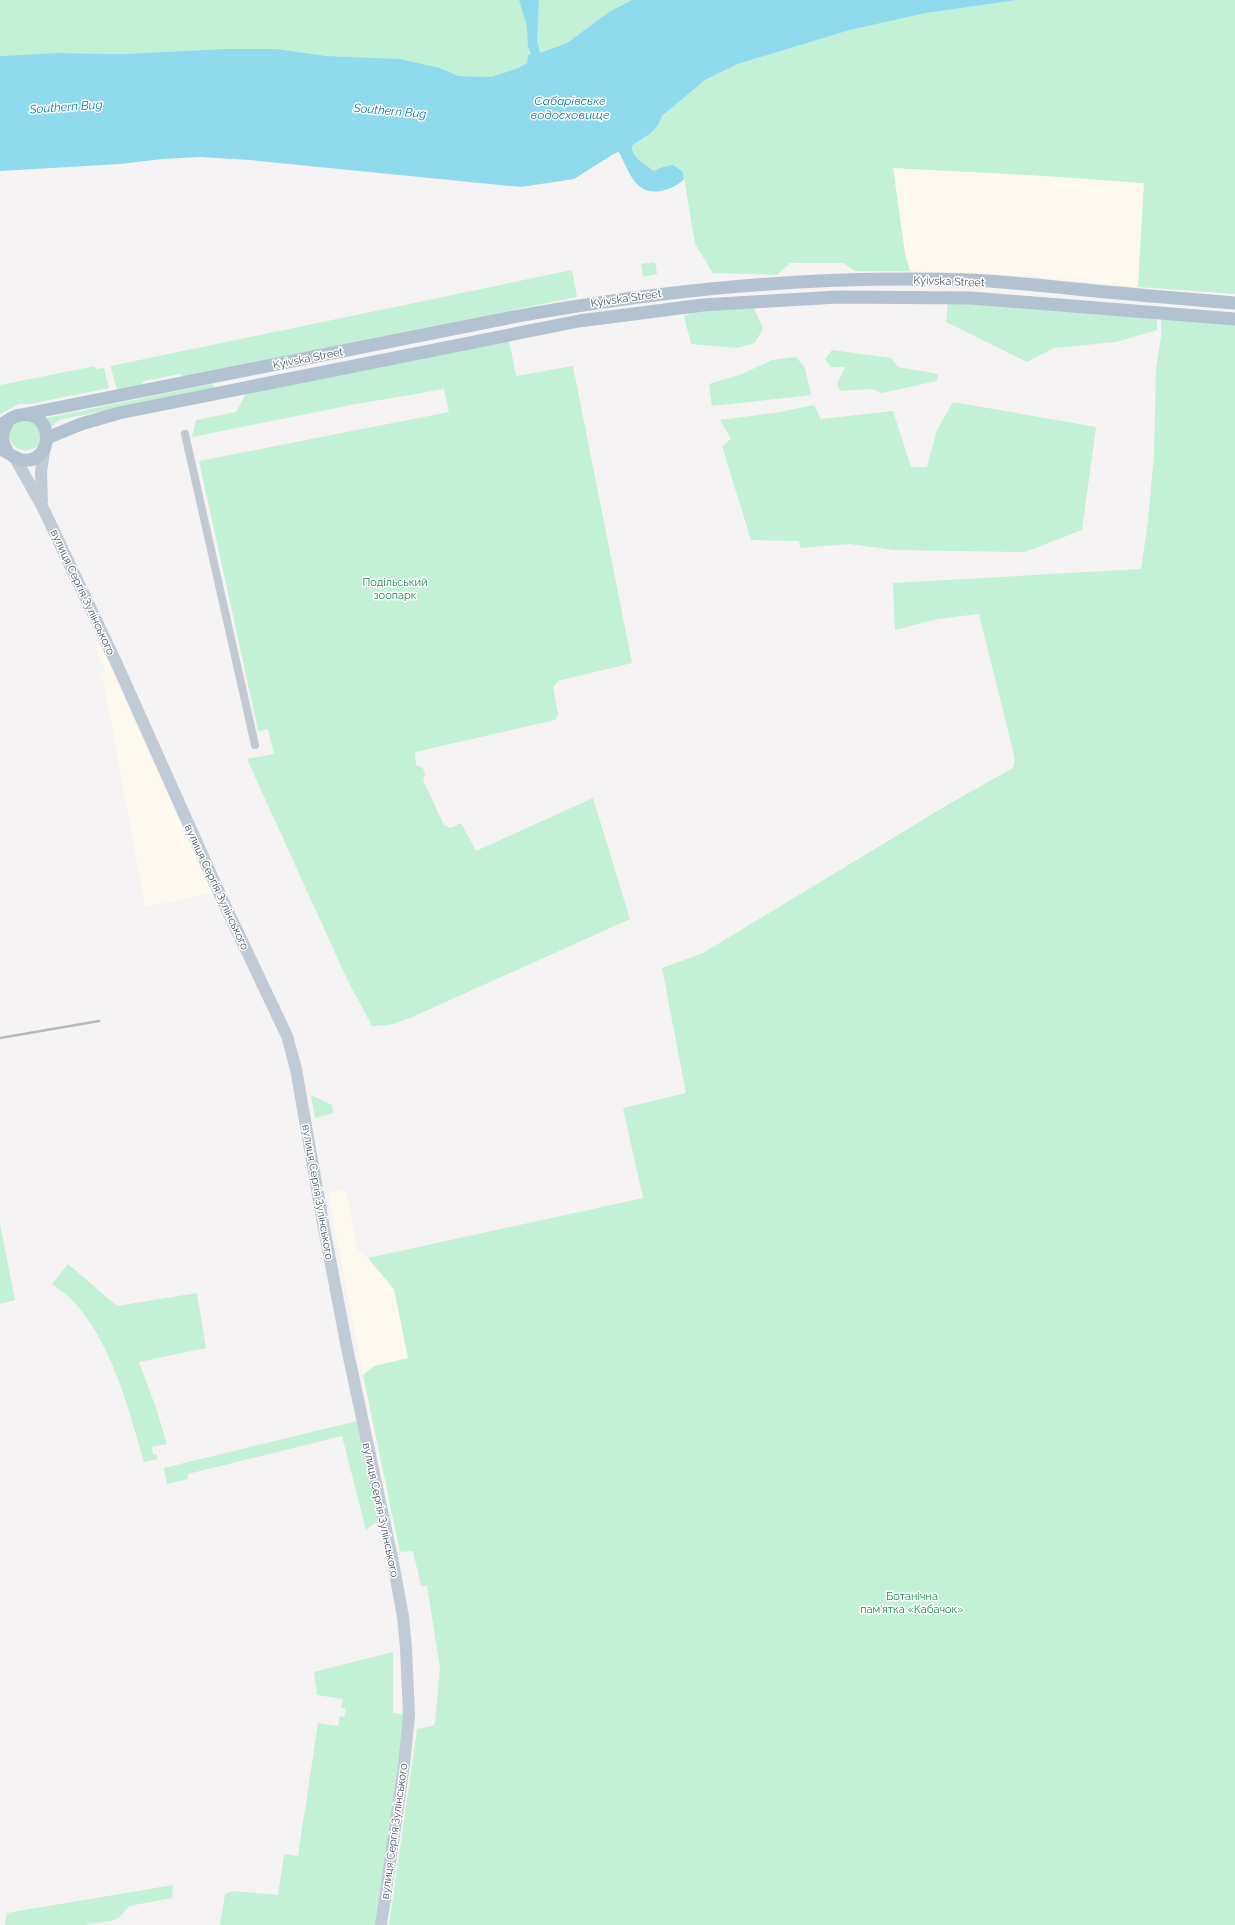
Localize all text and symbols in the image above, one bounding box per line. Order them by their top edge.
water label: Сабарівське водосховище [531,94,610,122]
water label: Southern Bug [28,97,103,117]
water label: Southern Bug [352,101,427,121]
street label: Kyivska Street [913,274,985,289]
street label: Kyivska Street [590,287,663,310]
street label: Kyivska Street [272,345,345,372]
street label: вулиця Сергія Зулінського [48,527,118,657]
park label: Подільський зоопарк [363,576,428,602]
street label: вулиця Сергія Зулінського [182,822,252,952]
street label: вулиця Сергія Зулінського [299,1123,336,1261]
street label: вулиця Сергія Зулінського [360,1442,401,1579]
park label: Ботанічна пам'ятка «Кабачок» [860,1590,964,1616]
street label: вулиця Сергія Зулінського [379,1762,411,1900]

